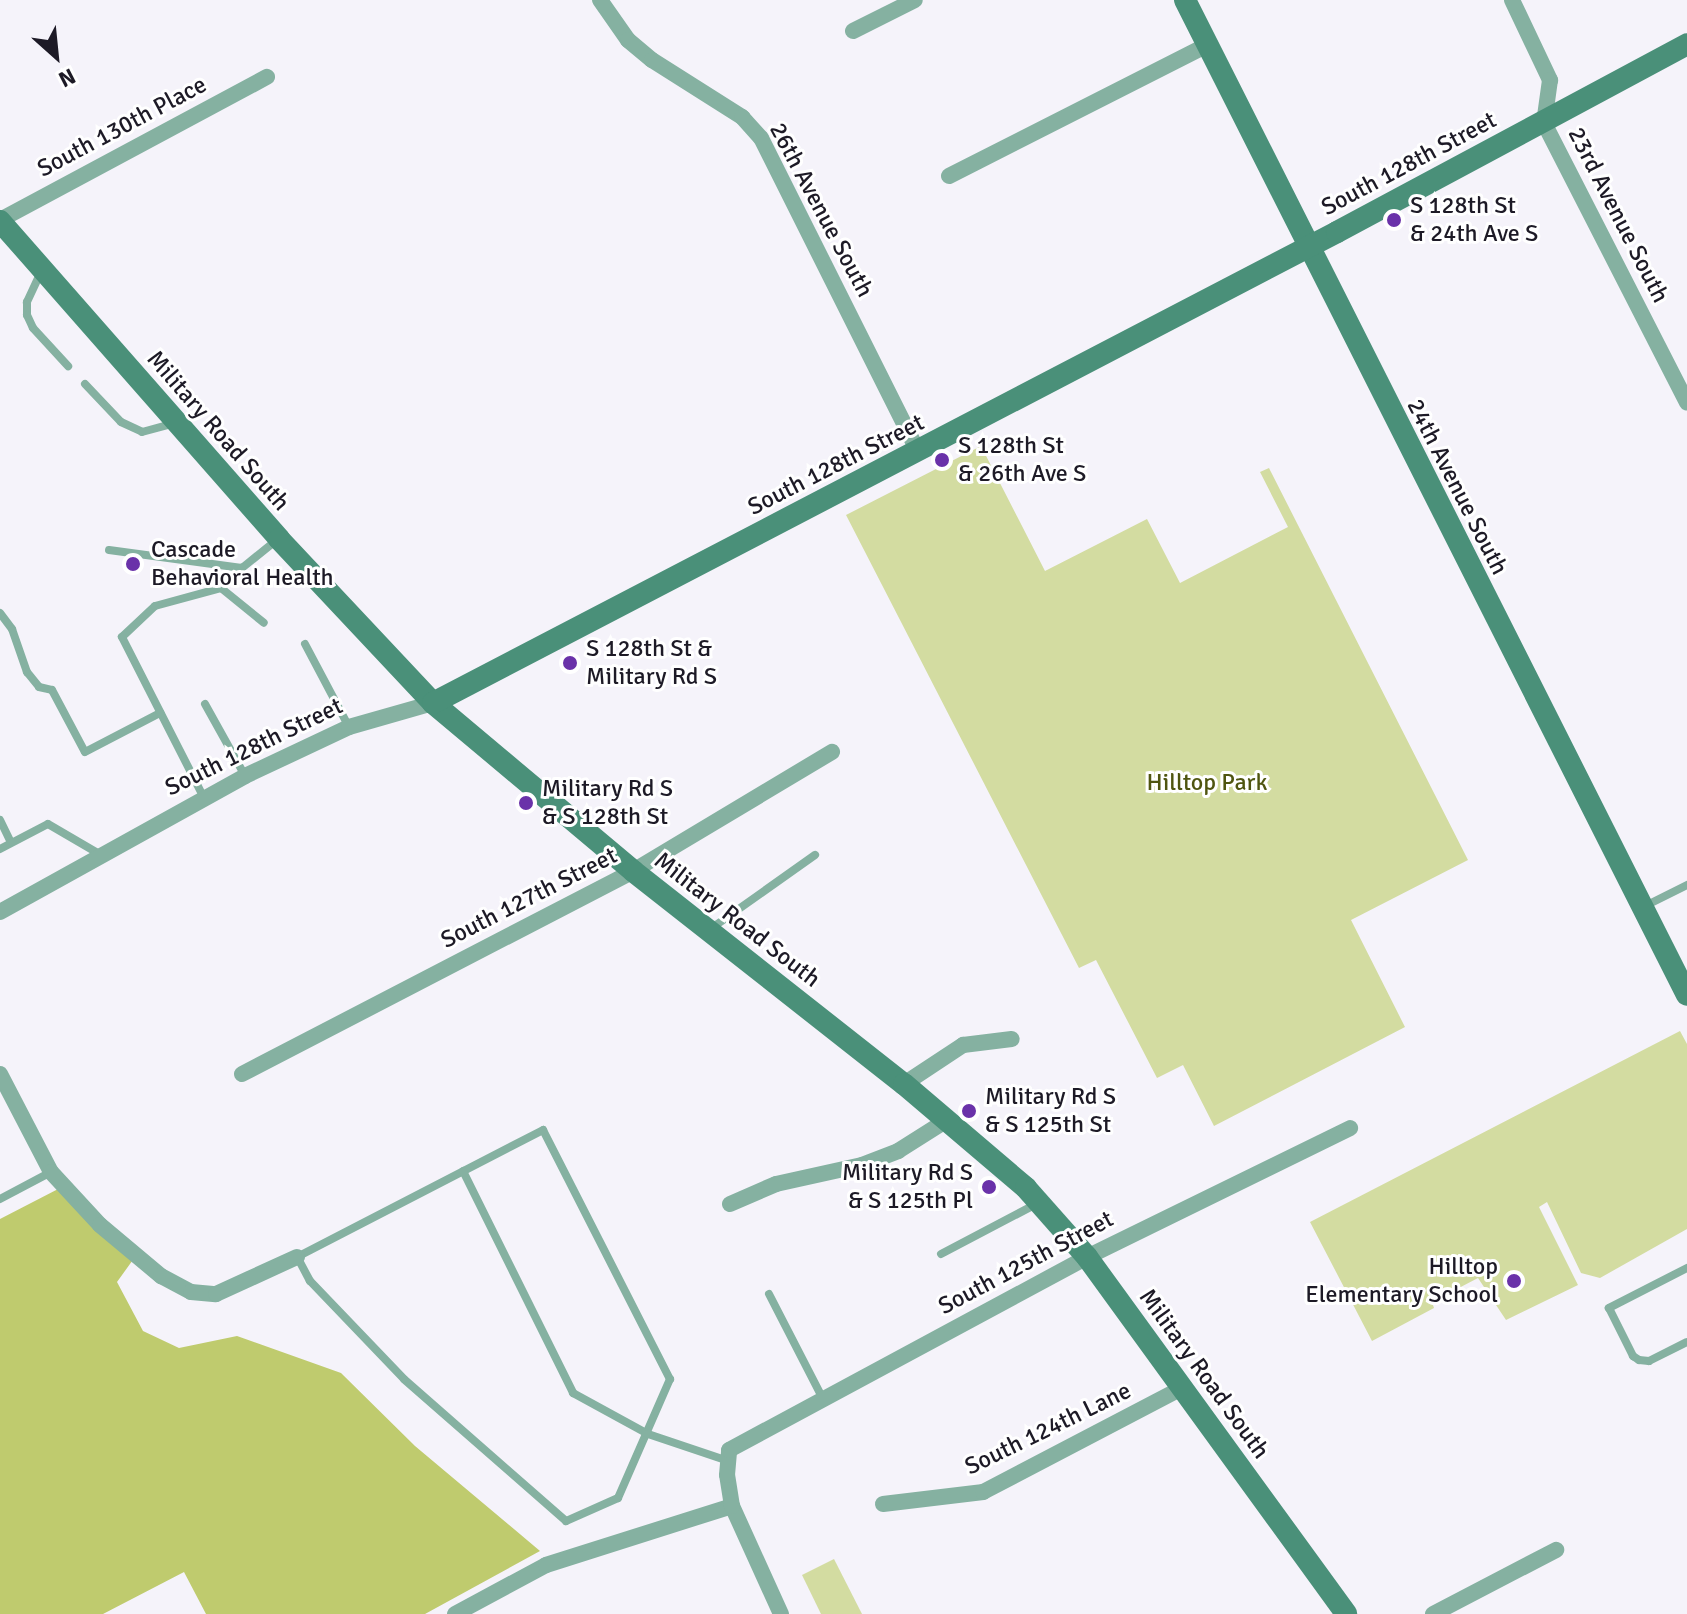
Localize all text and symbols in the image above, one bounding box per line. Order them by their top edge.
north arrow [16,16,96,96]
text: N [54,62,80,93]
street label: South 130th Place [33,70,211,184]
street label: South 128th Street [1317,106,1501,222]
street label: 26th Avenue South [763,118,879,302]
street label: 23rd Avenue South [1561,122,1675,308]
place label: S 128th St & 24th Ave S [1410,192,1538,248]
marker: S 128th St & 24th Ave S [1385,211,1403,229]
street label: Military Road South [141,345,295,517]
street label: 24th Avenue South [1400,394,1514,580]
street label: South 128th Street [743,408,929,522]
place label: S 128th St & 26th Ave S [958,432,1086,488]
marker: S 128th St & 26th Ave S [933,451,951,469]
place label: Cascade Behavioral Health [151,536,334,592]
marker: Cascade Behavioral Health [122,553,144,575]
place label: S 128th St & Military Rd S [586,635,717,691]
marker: S 128th St & Military Rd S [561,654,579,672]
street label: South 128th Street [161,692,347,802]
park label: Hilltop Park [1147,769,1267,797]
place label: Military Rd S & S 128th St [542,775,673,831]
marker: Military Rd S & S 128th St [517,794,535,812]
street label: South 127th Street [436,841,622,955]
street label: Military Road South [648,846,826,994]
place label: Military Rd S & S 125th St [985,1083,1116,1139]
marker: Military Rd S & S 125th St [960,1102,978,1120]
place label: Military Rd S & S 125th Pl [842,1159,973,1215]
marker: Military Rd S & S 125th Pl [980,1178,998,1196]
street label: South 125th Street [934,1205,1118,1321]
place label: Hilltop Elementary School [1305,1253,1498,1309]
marker: Hilltop Elementary School [1505,1272,1523,1290]
street label: Military Road South [1133,1284,1275,1464]
street label: South 124th Lane [960,1376,1136,1482]

